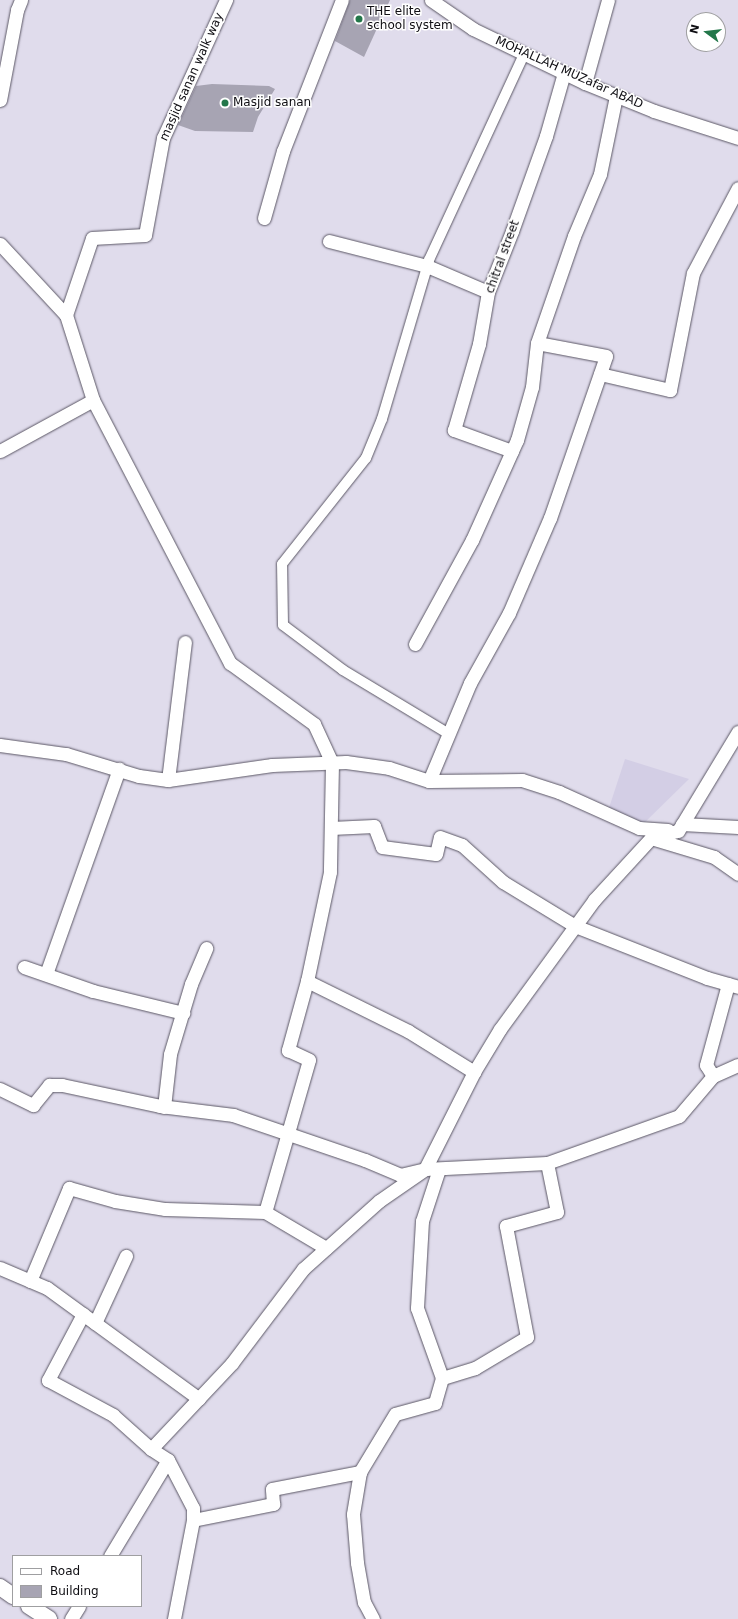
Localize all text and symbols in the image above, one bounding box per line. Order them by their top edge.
place label: THE elite school system [367,5,453,33]
street label: masjid sanan walk way [157,11,227,143]
north arrow [686,12,726,52]
marker: THE elite school system [354,14,364,24]
text: N [687,23,702,35]
street label: MOHALLAH MUZafar ABAD [493,34,645,112]
place label: Masjid sanan [233,96,311,110]
marker: Masjid sanan [220,98,230,108]
street label: chitral street [483,218,523,296]
legend [12,1555,142,1607]
text: Road [50,1564,80,1578]
text: Building [50,1584,99,1598]

